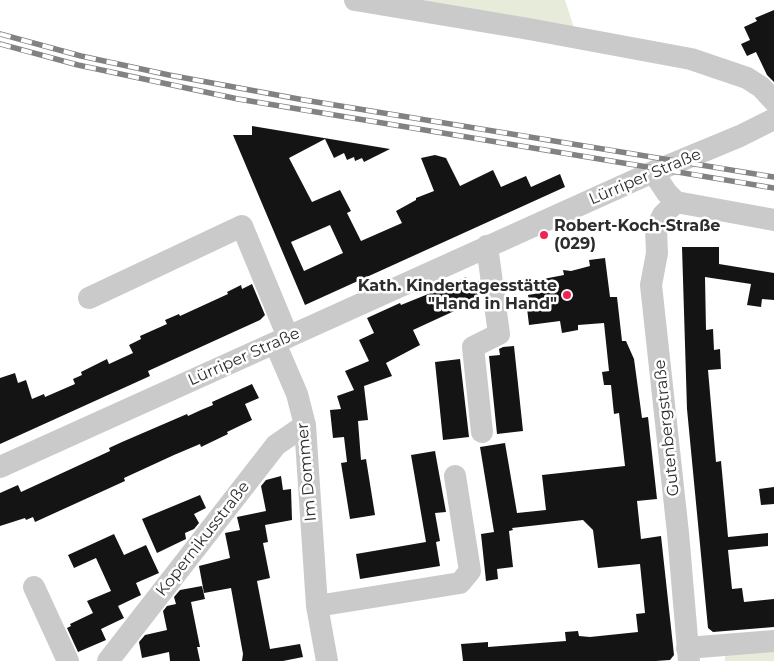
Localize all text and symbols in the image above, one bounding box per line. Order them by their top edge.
street label: Lürriper Straße [586,145,704,209]
place label: Robert-Koch-Straße (029) [554,216,720,254]
marker: Robert-Koch-Straße (029) [538,229,550,241]
place label: Kath. Kindertagesstätte "Hand in Hand" [358,276,557,314]
marker: Kath. Kindertagesstätte "Hand in Hand" [561,289,573,301]
street label: Lürriper Straße [185,324,303,390]
street label: Gutenbergstraße [650,359,684,497]
street label: Im Dommer [293,422,321,522]
street label: Kopernikusstraße [152,478,254,600]

